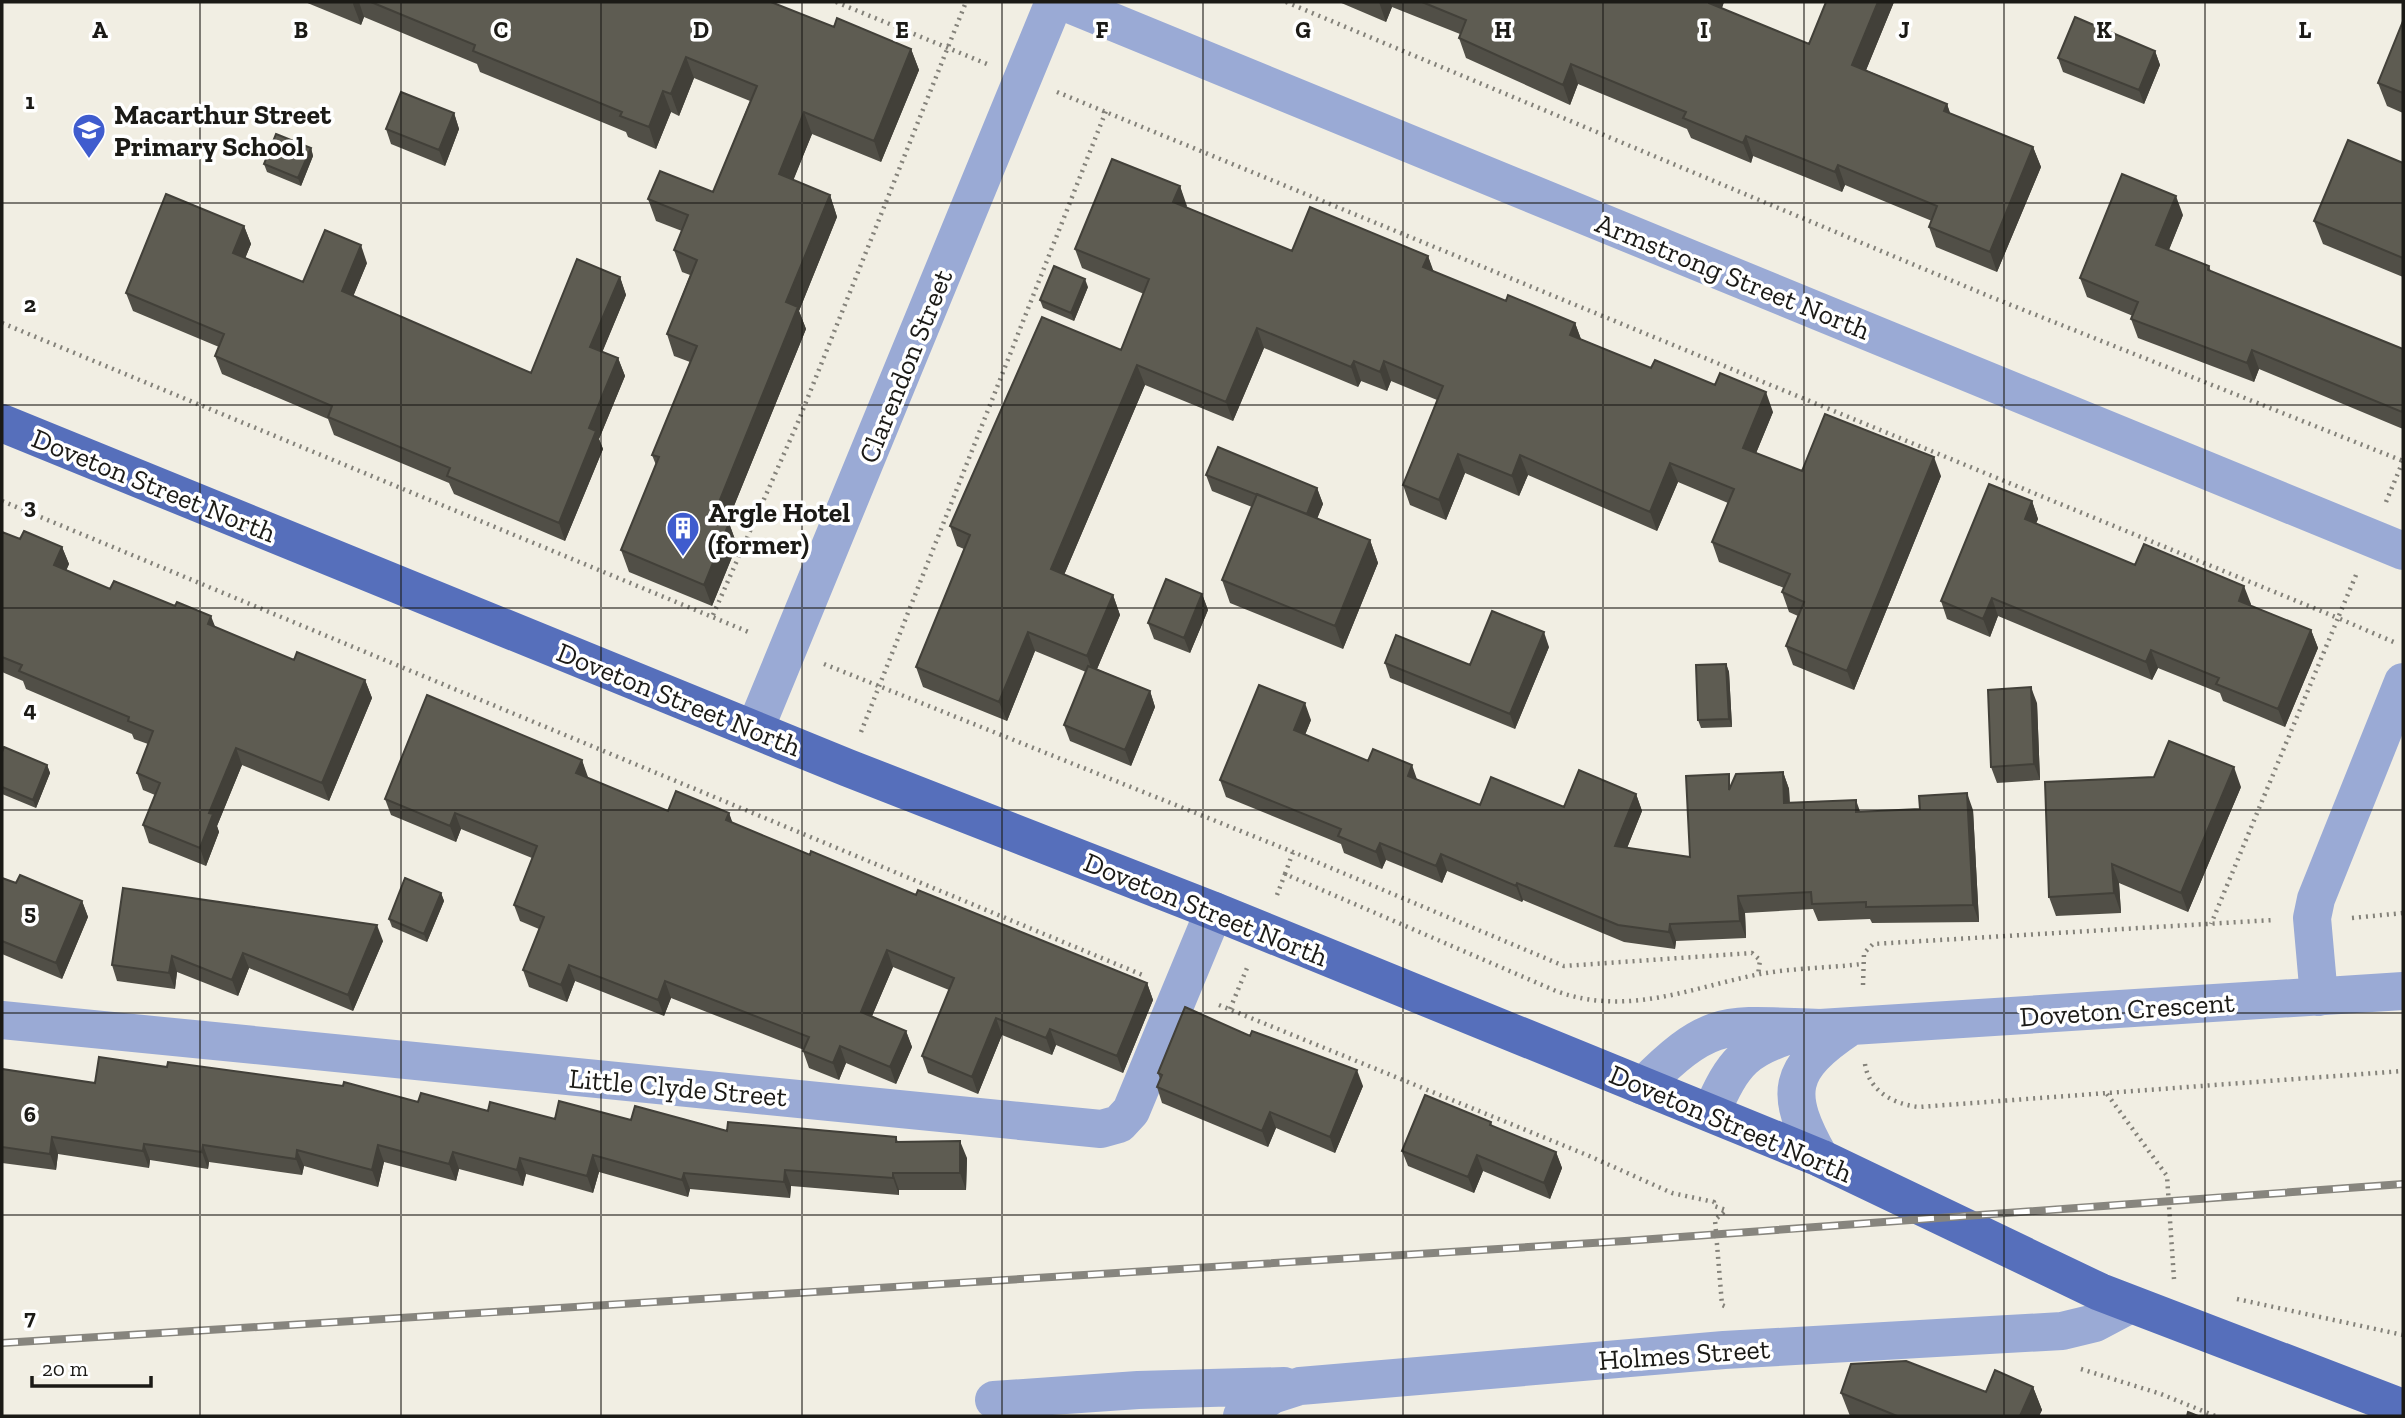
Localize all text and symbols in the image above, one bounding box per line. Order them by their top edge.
text: A [92,16,108,44]
text: B [294,16,308,44]
text: C [494,16,508,44]
text: D [693,16,709,44]
text: E [895,16,909,44]
text: F [1095,16,1109,44]
text: G [1295,16,1311,44]
text: H [1494,16,1512,44]
text: I [1700,16,1708,44]
text: J [1898,16,1910,44]
text: K [2096,16,2112,44]
text: L [2299,16,2312,44]
text: 1 [25,87,35,115]
place label: Macarthur Street Primary School [114,98,332,163]
school or university icon: Macarthur Street Primary School [70,111,108,160]
street label: Armstrong Street North [1591,206,1875,347]
street label: Clarendon Street [852,264,960,468]
text: 2 [24,290,36,318]
street label: Doveton Street North [27,421,281,550]
text: 3 [24,492,36,520]
place label: Argle Hotel (former) [708,496,850,561]
building icon: Argle Hotel (former) [664,509,702,558]
street label: Doveton Street North [552,635,806,764]
text: 4 [23,695,37,723]
street label: Doveton Street North [1079,845,1333,974]
text: 5 [24,898,36,926]
street label: Doveton Crescent [2018,985,2236,1033]
street label: Doveton Street North [1605,1057,1857,1190]
street label: Little Clyde Street [568,1062,789,1114]
text: 6 [24,1100,36,1128]
text: 7 [24,1303,36,1331]
street label: Holmes Street [1597,1332,1772,1377]
scale bar [32,1344,150,1388]
text: 20 m [42,1356,88,1381]

